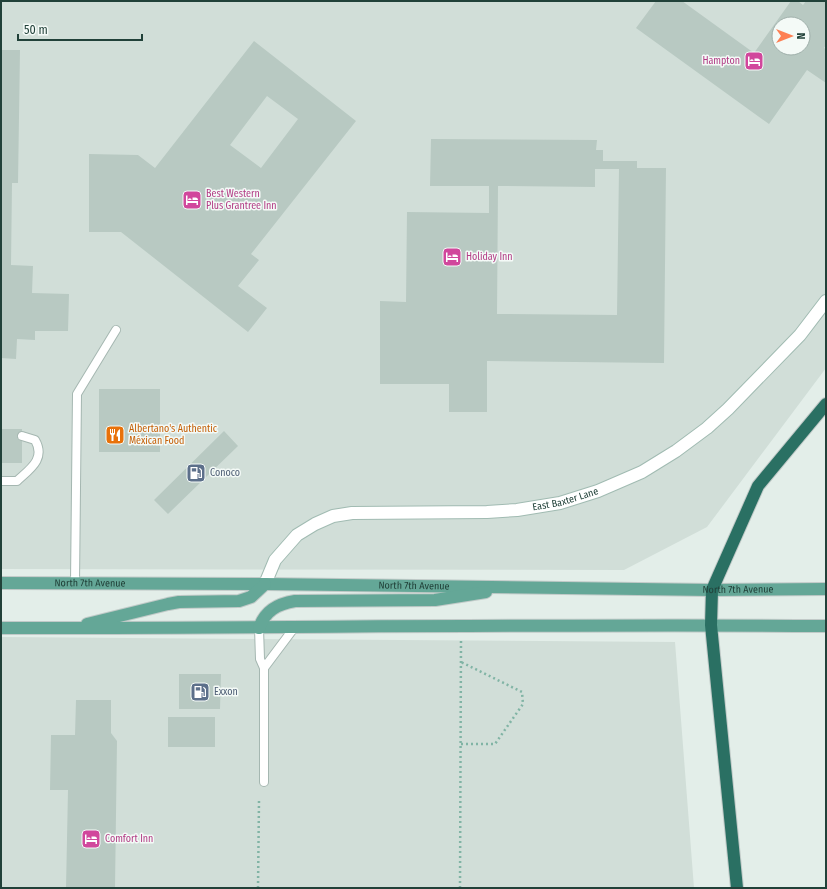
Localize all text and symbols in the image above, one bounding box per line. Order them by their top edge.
scale bar [18,16,142,42]
north arrow [771,16,811,56]
text: 50 m [24,23,48,37]
text: N [794,33,807,39]
hotel icon: Hampton [743,50,765,72]
place label: Hampton [702,55,740,67]
place label: Best Western Plus Grantree Inn [206,188,277,212]
hotel icon: Best Western Plus Grantree Inn [181,189,203,211]
hotel icon: Holiday Inn [441,246,463,268]
place label: Holiday Inn [466,251,513,263]
place label: Albertano's Authentic Méxican Food [129,423,218,447]
restaurant icon: Albertano's Authentic Méxican Food [104,424,126,446]
fuel station icon: Conoco [185,462,207,484]
place label: Conoco [210,467,240,479]
street label: East Baxter Lane [532,485,600,513]
street label: North 7th Avenue [55,577,125,589]
street label: North 7th Avenue [378,580,450,592]
street label: North 7th Avenue [702,583,773,596]
fuel station icon: Exxon [189,681,211,703]
place label: Exxon [214,686,238,698]
hotel icon: Comfort Inn [80,828,102,850]
place label: Comfort Inn [105,833,153,845]

